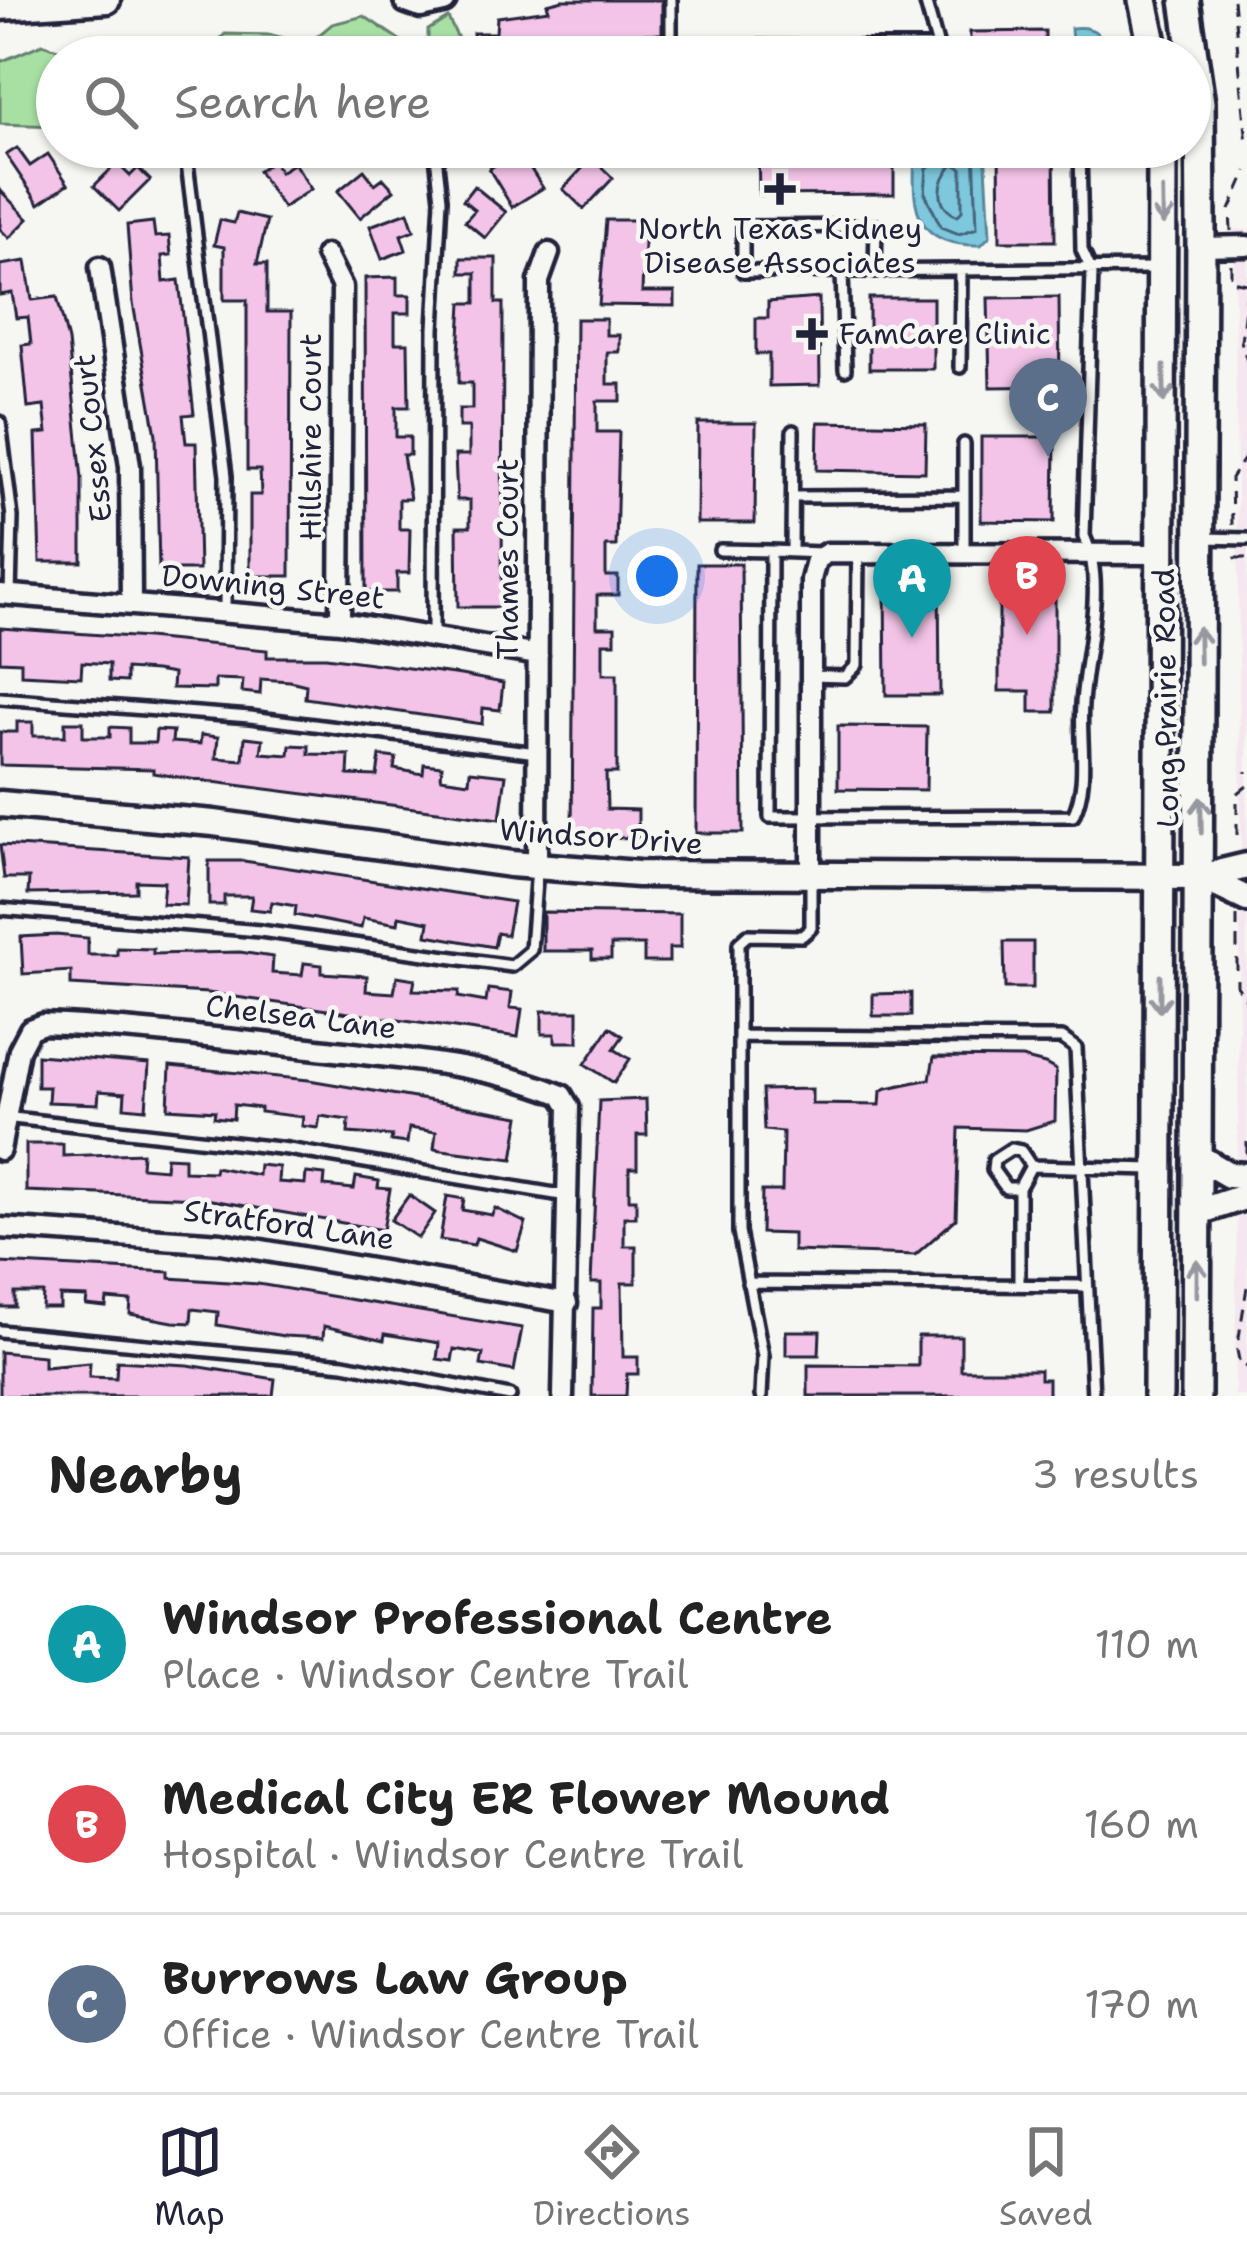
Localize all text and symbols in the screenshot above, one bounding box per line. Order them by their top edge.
search box [36,36,1211,168]
icon: search [78,69,144,135]
text: Search here [174,72,431,132]
marker: North Texas Kidney Disease Associates [764,173,796,205]
one-way arrow [1152,187,1175,226]
place label: North Texas Kidney Disease Associates [638,208,922,283]
place label: FamCare Clinic [839,313,1051,354]
marker: FamCare Clinic [796,318,828,350]
street label: Hillshire Court [290,333,331,541]
street label: Essex Court [63,352,122,524]
pin: C [1009,358,1087,457]
one-way arrow [1153,364,1175,403]
street label: Thames Court [487,458,528,660]
pin: B [988,536,1066,635]
pin: A [873,539,951,638]
your location [627,546,687,606]
street label: Downing Street [159,554,387,619]
street label: Long Prairie Road [1143,568,1188,828]
one-way arrow [1187,626,1210,665]
one-way arrow [1189,796,1212,835]
street label: Windsor Drive [498,809,704,864]
one-way arrow [1149,974,1172,1013]
street label: Chelsea Lane [203,984,399,1049]
street label: Stratford Lane [181,1189,397,1260]
one-way arrow [1186,1259,1208,1298]
text: Nearby [48,1440,243,1508]
text: 3 results [1032,1448,1199,1500]
text: Windsor Professional Centre [162,1588,833,1648]
text: A [72,1618,102,1670]
text: 110 m [1095,1618,1199,1670]
text: Place · Windsor Centre Trail [162,1648,688,1700]
text: Medical City ER Flower Mound [162,1768,890,1828]
text: B [75,1798,99,1850]
text: 160 m [1084,1798,1199,1850]
text: Hospital · Windsor Centre Trail [162,1828,743,1880]
text: Burrows Law Group [162,1948,628,2008]
text: C [75,1978,99,2030]
text: 170 m [1084,1978,1199,2030]
text: Office · Windsor Centre Trail [162,2008,699,2060]
tab: Map [154,2119,225,2236]
tab: Directions [533,2119,691,2236]
tab: Saved [999,2119,1093,2236]

